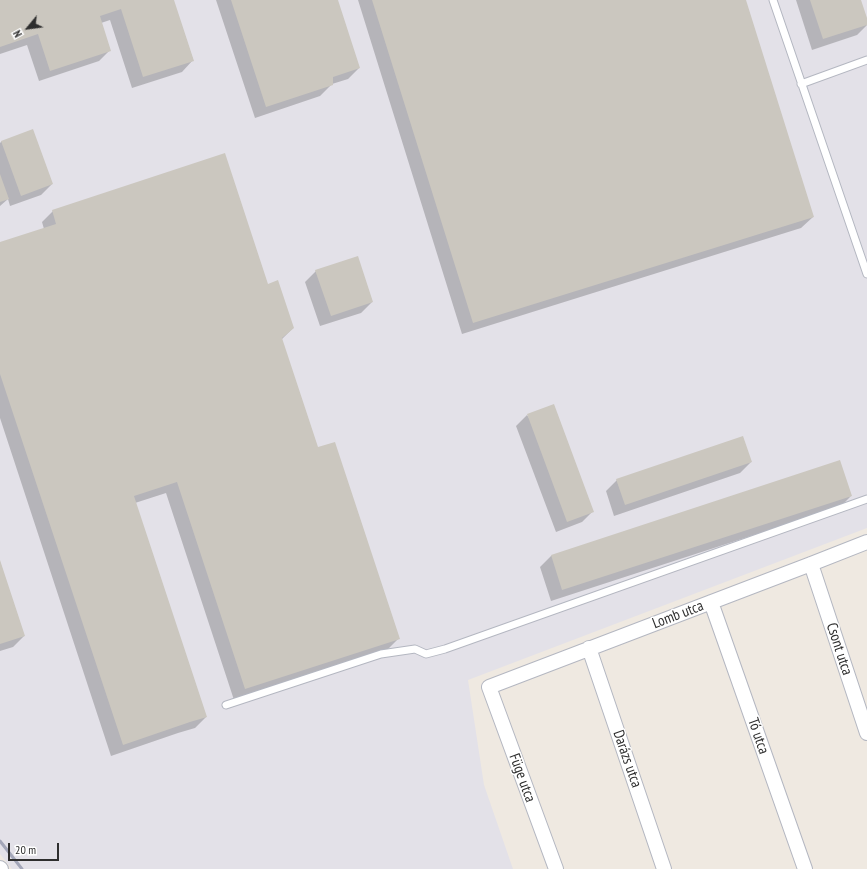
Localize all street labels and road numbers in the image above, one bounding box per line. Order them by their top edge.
street label: Lomb utca [650,597,706,633]
street label: Csont utca [822,621,856,677]
street label: Tó utca [743,716,773,756]
street label: Darázs utca [609,728,645,790]
street label: Füge utca [505,751,539,805]

